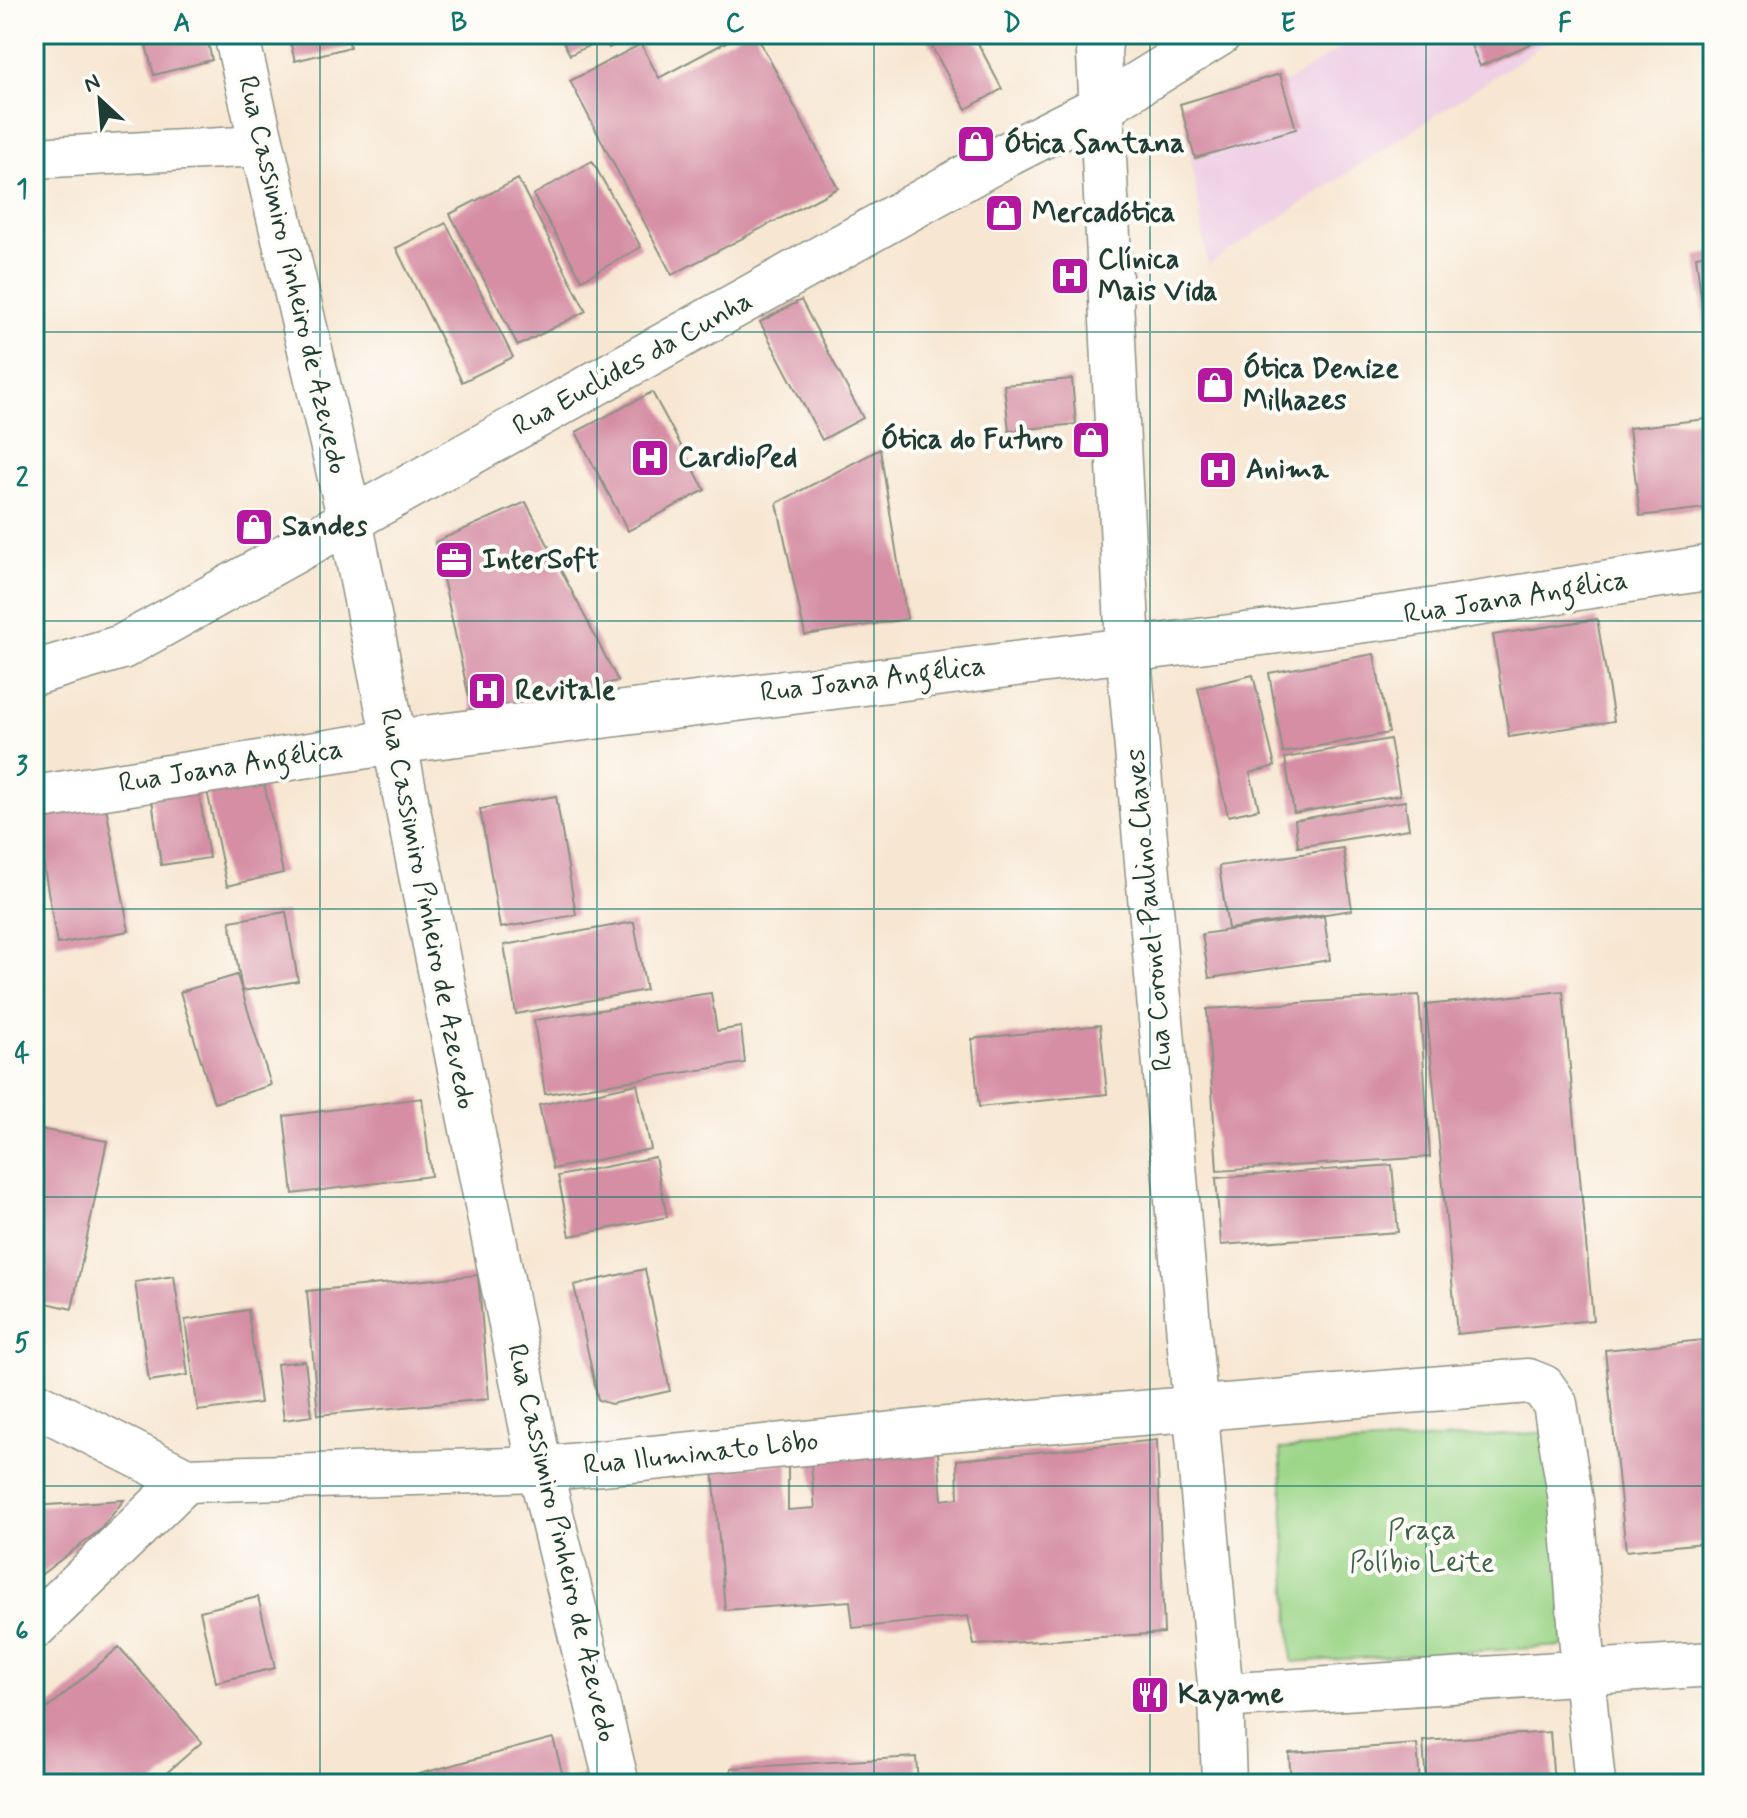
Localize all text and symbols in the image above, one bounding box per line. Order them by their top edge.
text: A [173,7,191,41]
text: B [451,7,467,41]
text: C [726,7,745,41]
text: D [1003,7,1021,41]
text: E [1280,7,1296,41]
text: F [1558,7,1572,41]
north arrow [60,60,140,140]
text: N [79,68,105,100]
street label: Rua Cassimiro Pinheiro de Azevedo [228,72,356,478]
shop icon: Ótica Santana [955,123,997,165]
place label: Ótica Santana [1004,126,1185,163]
text: 1 [16,173,28,207]
shop icon: Mercadótica [983,192,1025,234]
place label: Mercadótica [1032,195,1175,232]
place label: Clínica Mais Vida [1098,242,1218,311]
hospital icon: Clínica Mais Vida [1049,255,1091,297]
street label: Rua Euclides da Cunha [507,283,759,445]
place label: Ótica Denize Milhazes [1243,351,1399,420]
shop icon: Ótica Denize Milhazes [1194,364,1236,406]
shop icon: Ótica do Futuro [1070,419,1112,461]
place label: Ótica do Futuro [881,422,1063,459]
hospital icon: CardioPed [629,437,671,479]
place label: CardioPed [678,440,797,477]
hospital icon: Anima [1197,449,1239,491]
place label: Anima [1246,452,1330,489]
text: 2 [16,462,29,496]
shop icon: Sandes [233,506,275,548]
place label: Sandes [282,509,368,546]
office icon: InterSoft [433,539,475,581]
place label: InterSoft [482,542,599,579]
street label: Rua Joana Angélica [1401,562,1631,637]
street label: Rua Joana Angélica [758,648,988,715]
hospital icon: Revitale [466,670,508,712]
place label: Revitale [515,673,616,710]
street label: Rua Cassimiro Pinheiro de Azevedo [370,705,484,1113]
street label: Rua Joana Angélica [116,731,346,806]
street label: Rua Coronel Paulino Chaves [1117,747,1183,1073]
text: 3 [16,750,28,784]
text: 4 [14,1038,30,1072]
text: 5 [14,1327,30,1361]
street label: Rua Cassimiro Pinheiro de Azevedo [497,1340,625,1746]
street label: Rua Iluminato Lôbo [582,1423,820,1485]
park label: Praça Políbio Leite [1349,1513,1495,1582]
text: 6 [15,1615,29,1649]
restaurant icon: Kayame [1129,1674,1171,1716]
place label: Kayame [1178,1677,1284,1714]

